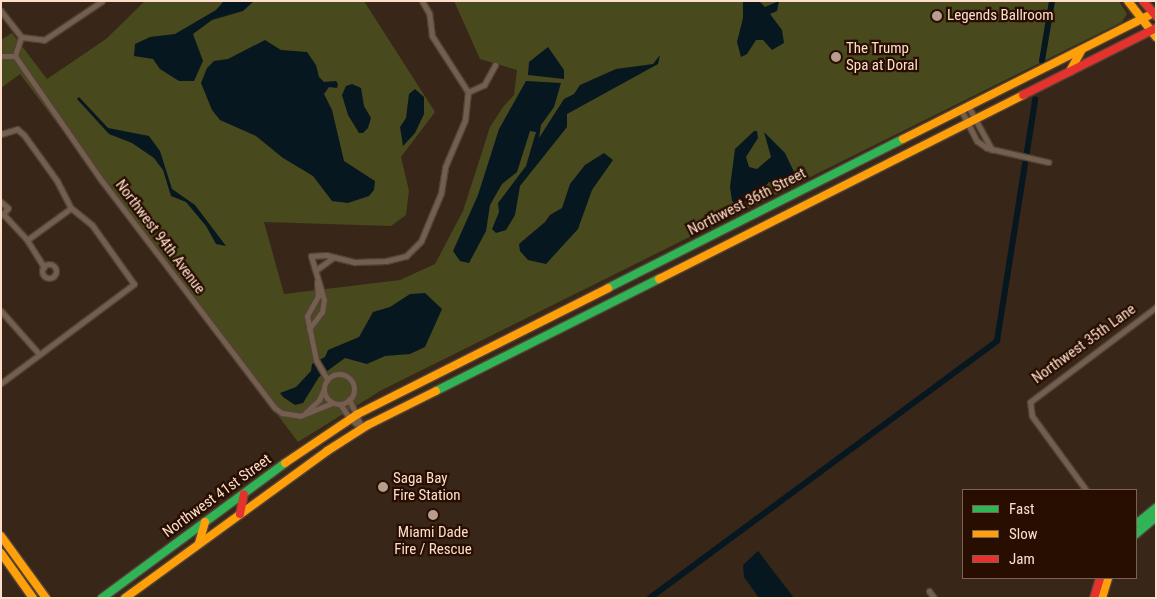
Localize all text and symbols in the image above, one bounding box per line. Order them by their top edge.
place label: Legends Ballroom [947,7,1054,25]
marker: Legends Ballroom [931,10,943,22]
place label: The Trump Spa at Doral [846,39,918,74]
marker: The Trump Spa at Doral [830,51,842,63]
street label: Northwest 36th Street [685,164,809,240]
street label: Northwest 94th Avenue [111,176,209,298]
street label: Northwest 35th Lane [1029,300,1139,388]
street label: Northwest 41st Street [159,451,275,541]
place label: Saga Bay Fire Station [393,469,461,504]
marker: Saga Bay Fire Station [377,481,389,493]
legend [962,489,1137,579]
text: Fast [1009,500,1034,518]
marker: Miami Dade Fire / Rescue [427,509,439,521]
place label: Miami Dade Fire / Rescue [394,523,472,558]
text: Slow [1009,525,1038,543]
text: Jam [1009,550,1035,568]

